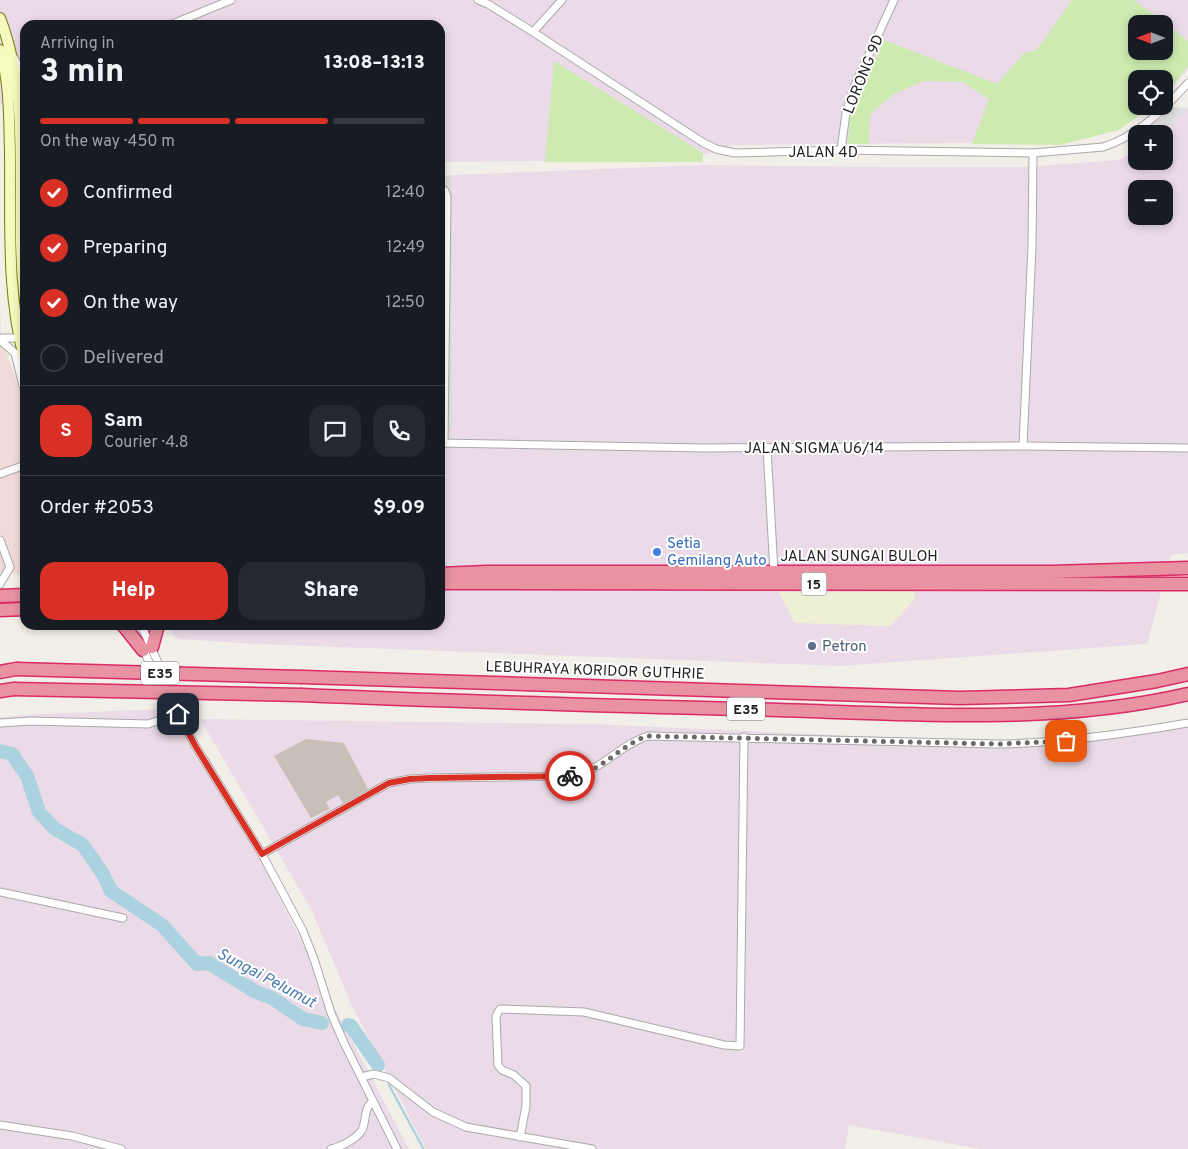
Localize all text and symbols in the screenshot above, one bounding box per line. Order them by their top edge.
north arrow [1128,15,1172,60]
map controls [1128,15,1173,225]
street label: LORONG 9D [840,32,889,117]
text: Arriving in [40,34,115,54]
text: 13:08–13:13 [324,51,425,75]
text: 3 min [40,53,124,93]
button: locate [1128,70,1173,115]
button: + [1128,125,1173,170]
text: On the way · 450 m [40,132,175,152]
street label: JALAN 4D [788,144,858,163]
icon: check [40,179,68,207]
button: − [1128,180,1173,225]
text: Confirmed [83,181,173,205]
text: 12:40 [385,183,425,203]
icon: check [40,234,68,262]
text: Preparing [83,236,167,260]
text: 12:49 [386,238,425,258]
icon: check [40,289,68,317]
text: On the way [83,291,178,315]
text: 12:50 [385,293,425,313]
text: Delivered [83,346,164,370]
button: chat [309,405,361,457]
button: phone [373,405,425,457]
text: Sam [104,409,143,433]
text: S [60,419,72,443]
text: Courier · 4.8 [104,433,188,453]
street label: JALAN SIGMA U6/14 [744,440,884,459]
text: Order #2053 [40,496,154,520]
text: $9.09 [373,496,425,520]
place label: Setia Gemilang Auto [667,535,767,571]
marker: Setia Gemilang Auto [651,546,663,558]
street label: JALAN SUNGAI BULOH [780,548,938,567]
button: Help [40,562,228,620]
button: Share [238,562,425,620]
road number: 15 [802,572,826,596]
place label: Petron [822,638,867,657]
marker: Petron [806,640,818,652]
street label: LEBUHRAYA KORIDOR GUTHRIE [485,658,705,685]
road number: E35 [141,661,179,684]
pin [157,693,199,735]
road number: E35 [727,698,765,721]
icon: home [164,700,192,728]
pin [1045,720,1087,762]
icon: bag [1052,727,1080,755]
courier [545,751,595,801]
icon: bike [556,762,584,790]
water label: Sungai Pelumut [213,944,320,1014]

